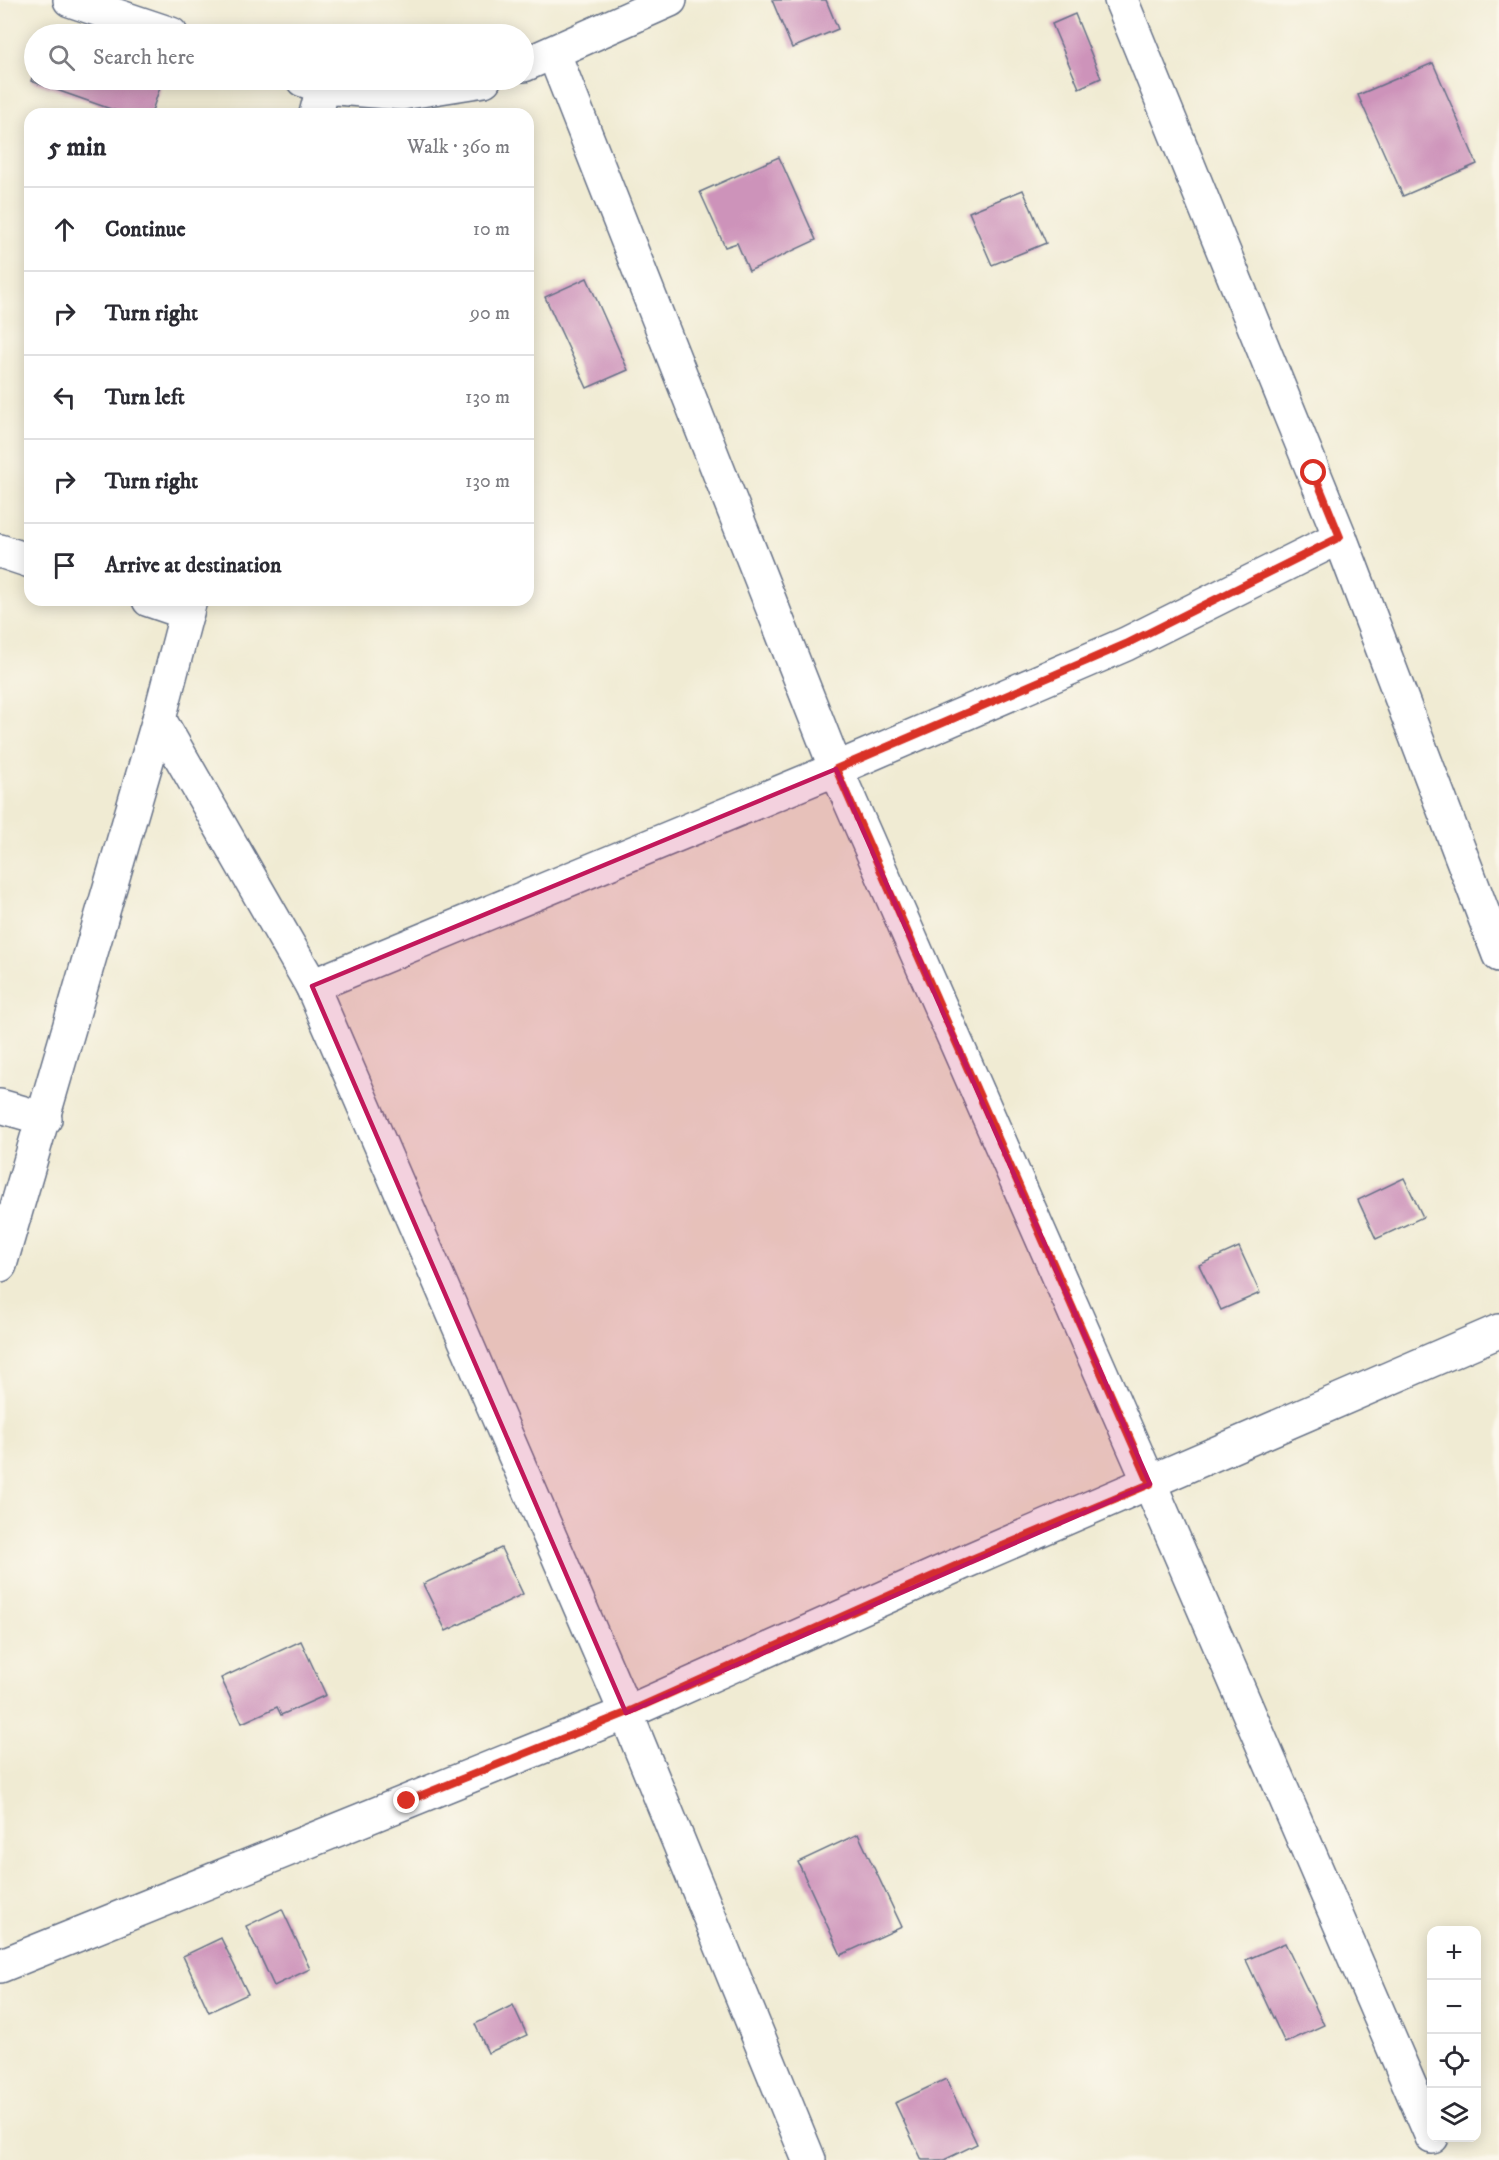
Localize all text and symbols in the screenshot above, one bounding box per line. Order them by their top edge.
search box [24,24,534,90]
icon: search [45,41,78,74]
text: Search here [93,44,195,71]
text: 5 min [48,131,106,164]
text: Walk · 360 m [407,135,510,160]
icon: ahead [48,213,81,246]
text: Continue [105,216,186,243]
text: 10 m [473,217,510,242]
icon: right [48,297,81,330]
text: Turn right [105,300,198,327]
text: 90 m [470,301,510,326]
icon: left [48,381,81,414]
text: Turn left [105,384,185,411]
text: 130 m [465,385,510,410]
route start [1300,459,1326,485]
icon: right [48,465,81,498]
text: Turn right [105,468,198,495]
text: 130 m [465,469,510,494]
icon: arrive [48,549,81,582]
text: Arrive at destination [105,552,282,579]
route end [393,1787,419,1813]
map controls [1427,1926,1481,2142]
button: + [1427,1926,1481,1980]
button: − [1427,1980,1481,2034]
button: locate [1427,2034,1481,2088]
button: layers [1427,2088,1481,2142]

